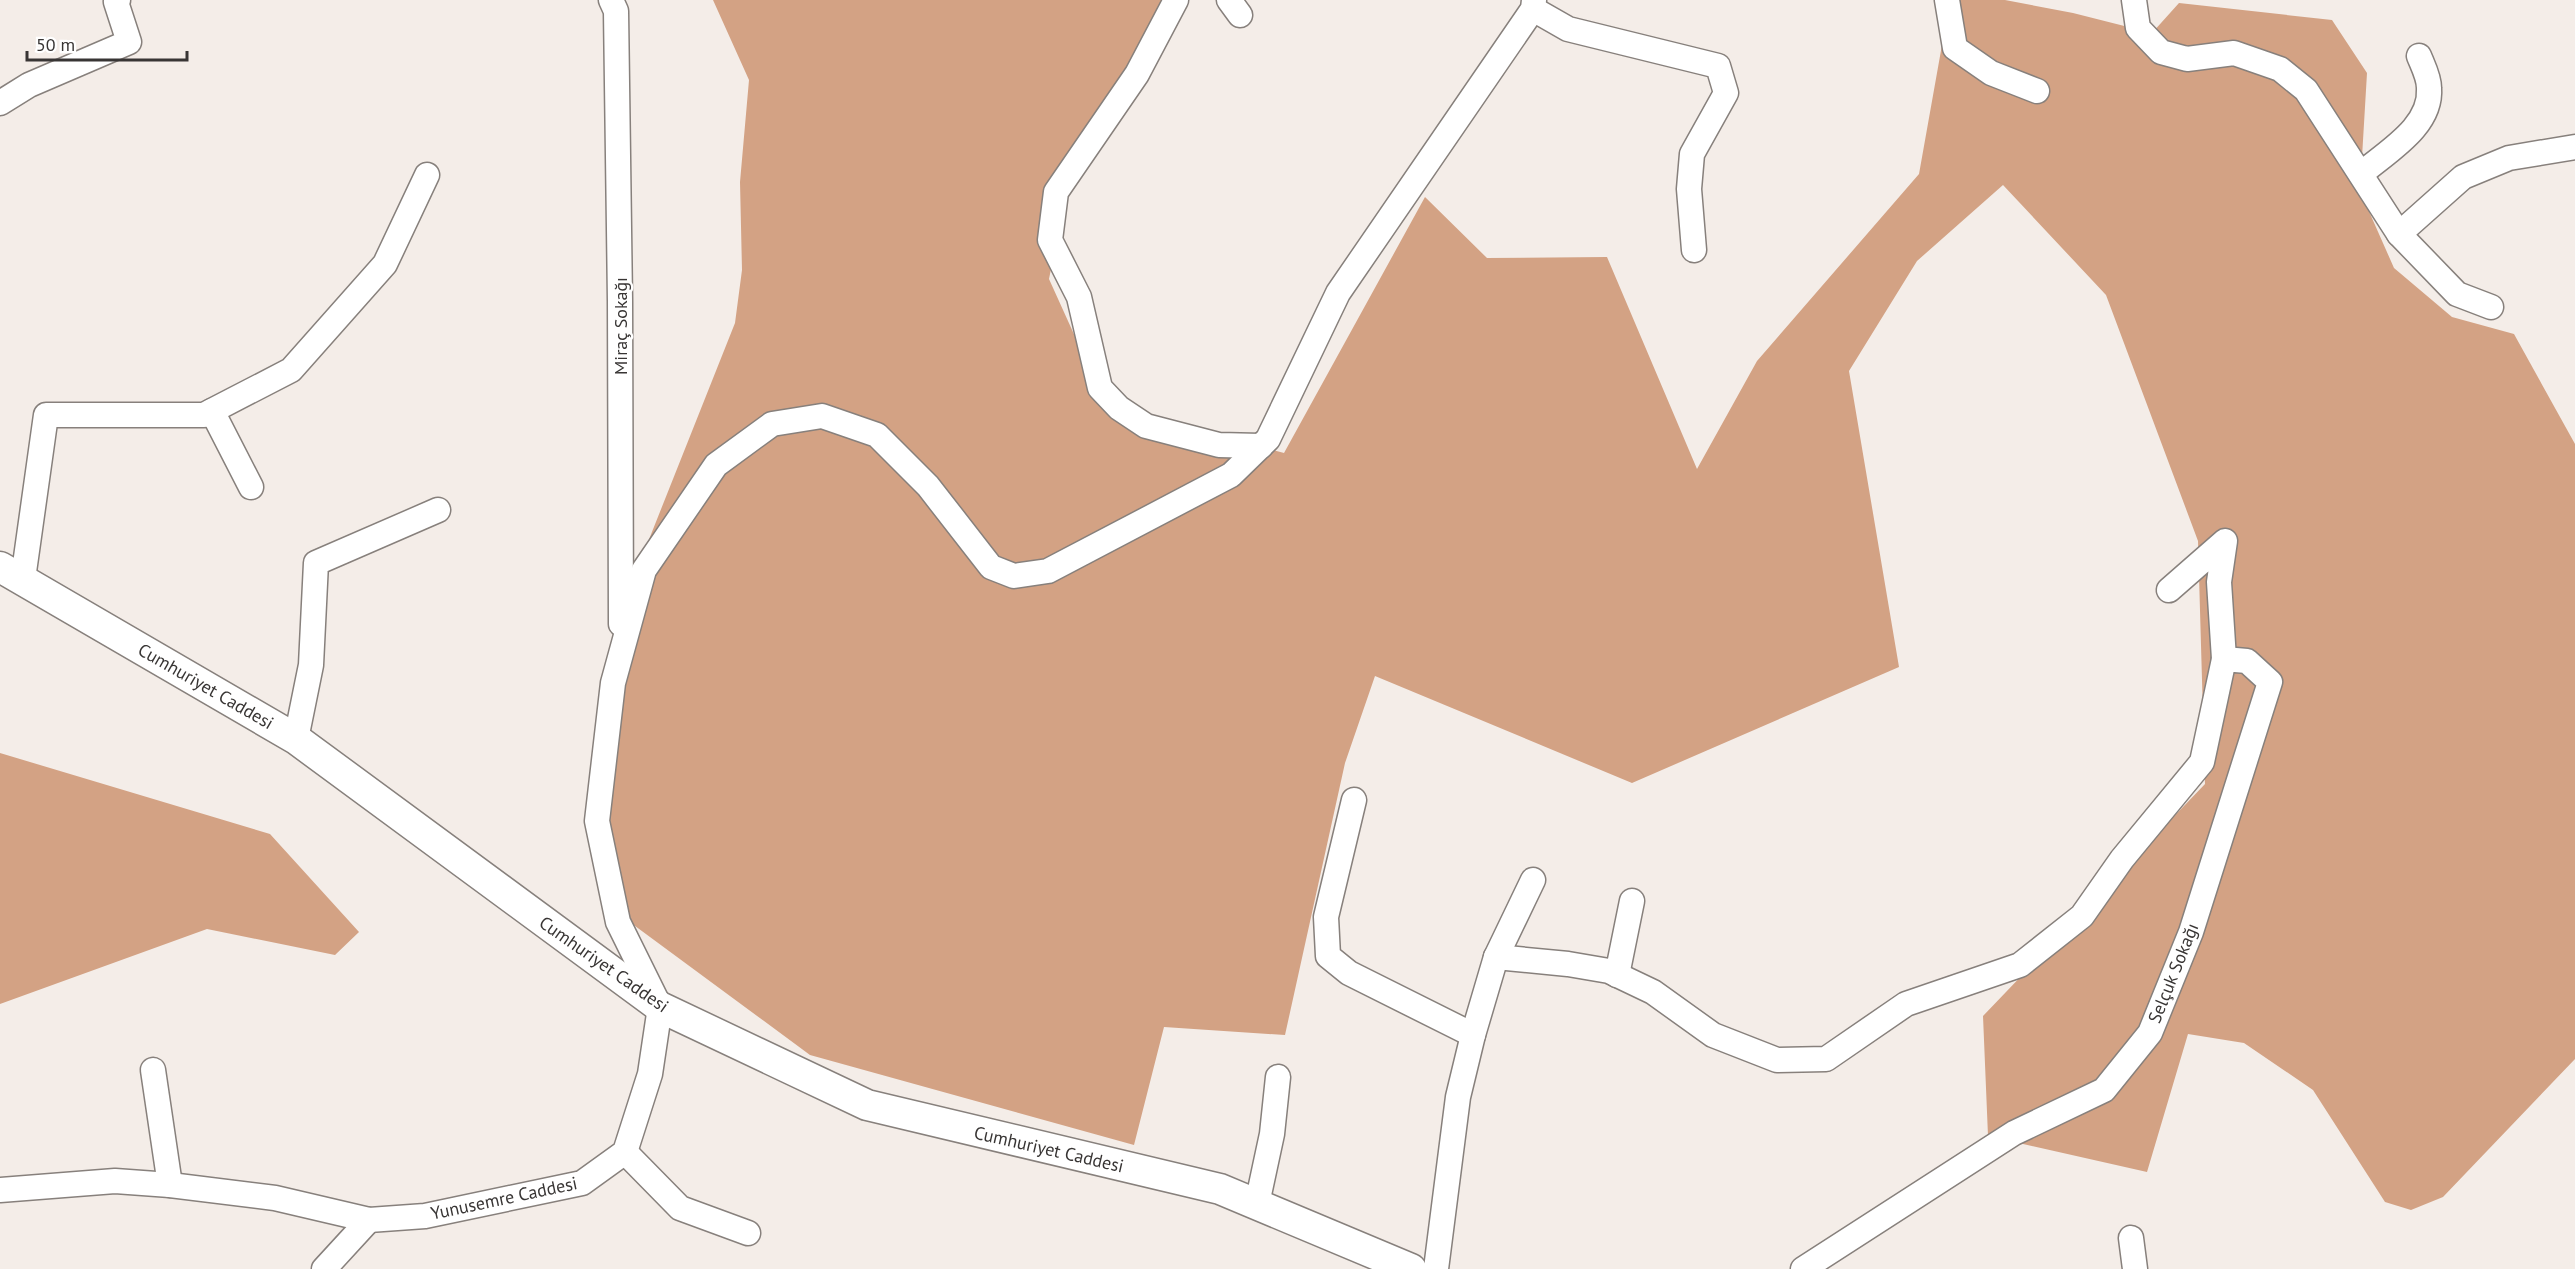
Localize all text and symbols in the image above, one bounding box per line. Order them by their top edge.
scale bar [27,24,188,62]
text: 50 m [36,33,75,56]
street label: Miraç Sokağı [609,277,632,375]
street label: Cumhuriyet Caddesi [134,638,278,734]
street label: Cumhuriyet Caddesi [535,911,673,1017]
street label: Selçuk Sokağı [2142,920,2204,1026]
street label: Cumhuriyet Caddesi [972,1121,1126,1177]
street label: Yunusemre Caddesi [429,1171,579,1225]

